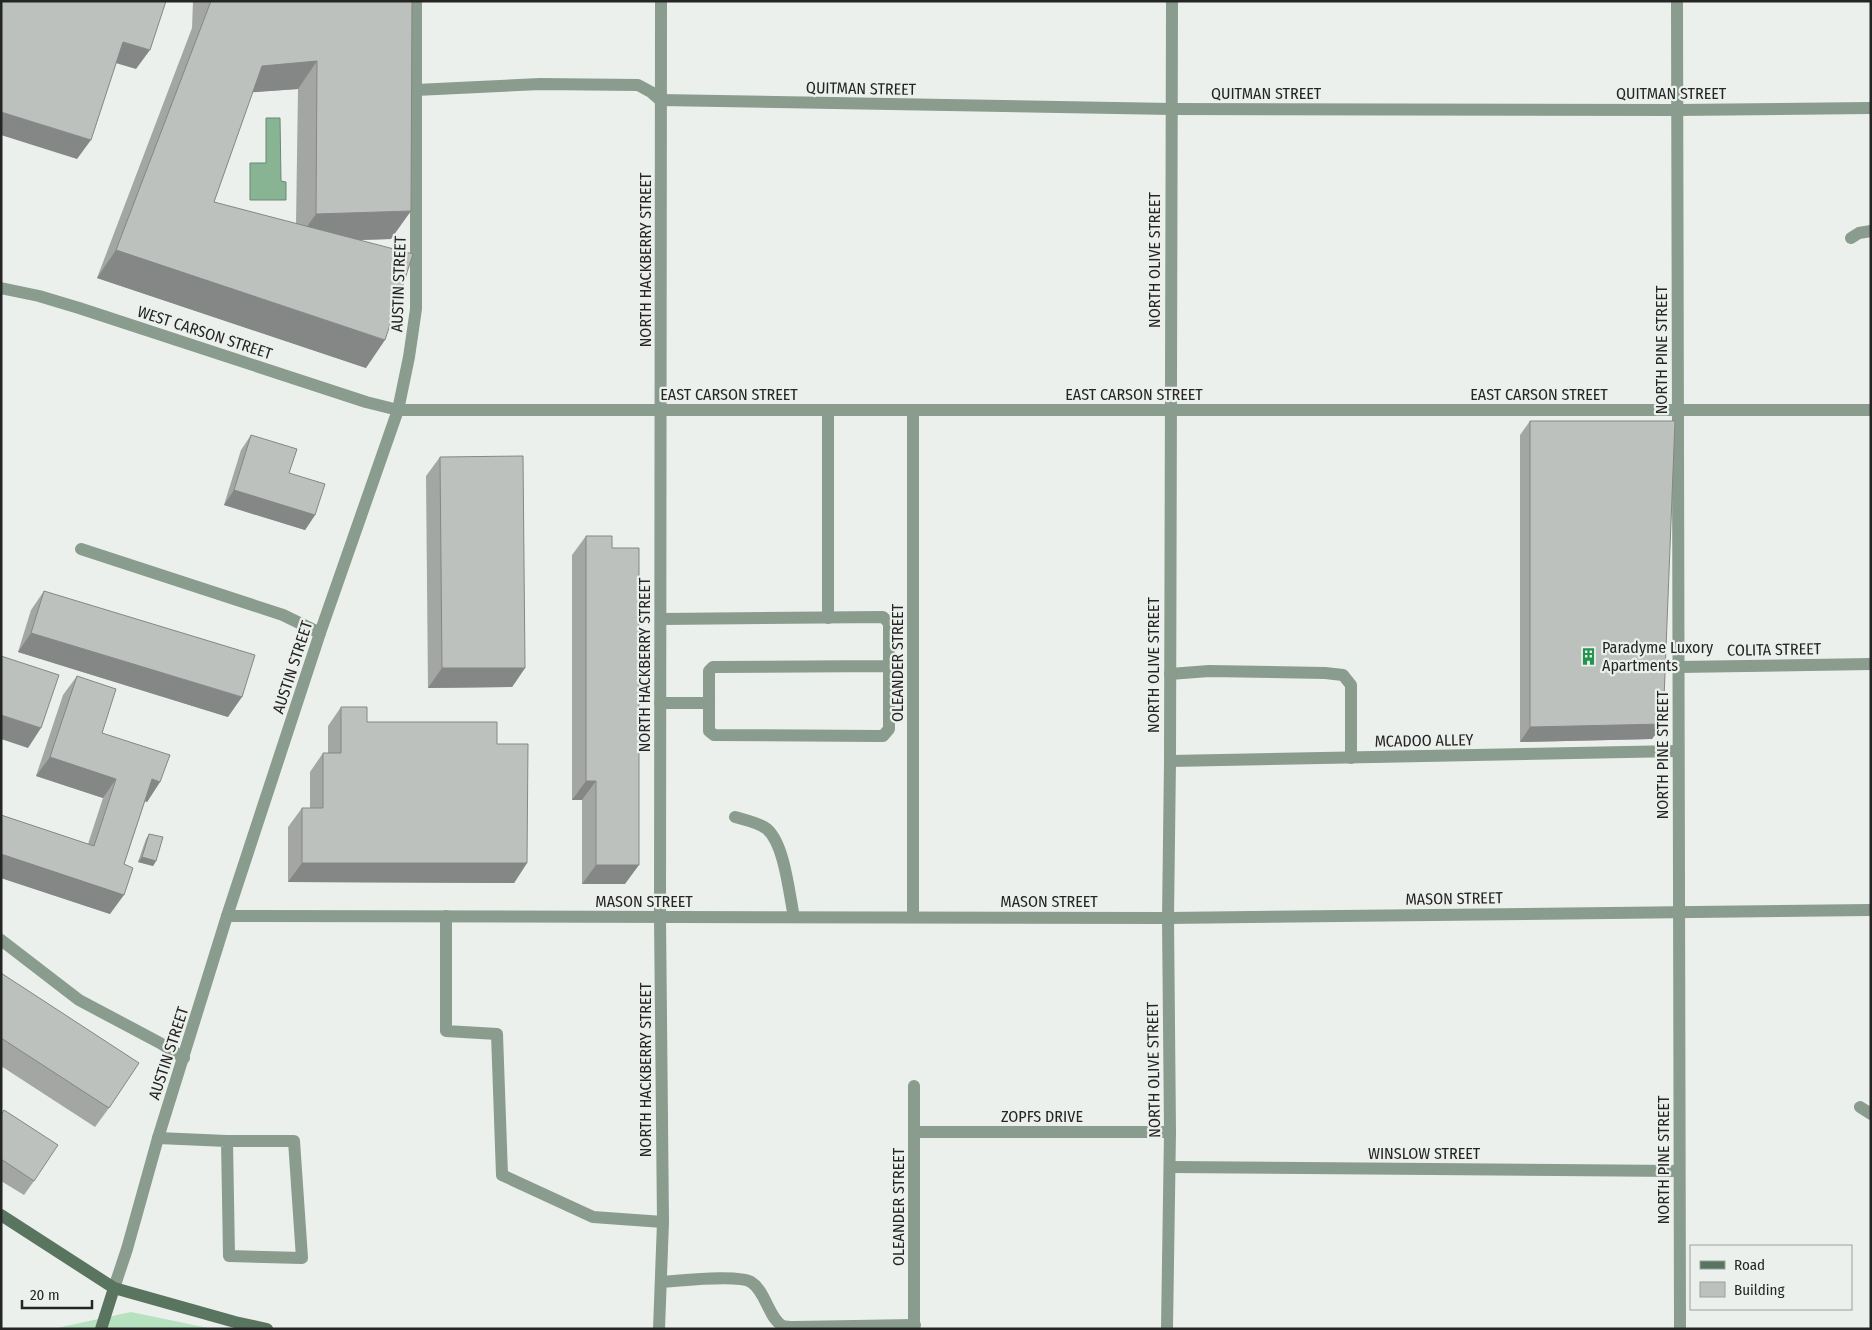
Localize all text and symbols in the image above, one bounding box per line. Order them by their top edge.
street label: QUITMAN STREET [806,78,917,99]
street label: QUITMAN STREET [1211,84,1322,103]
street label: QUITMAN STREET [1616,84,1727,103]
street label: NORTH HACKBERRY STREET [636,172,655,347]
street label: NORTH OLIVE STREET [1145,191,1164,328]
street label: AUSTIN STREET [387,235,410,332]
street label: NORTH PINE STREET [1652,285,1671,414]
street label: WEST CARSON STREET [135,302,275,363]
street label: EAST CARSON STREET [660,385,798,404]
street label: EAST CARSON STREET [1065,385,1203,404]
street label: EAST CARSON STREET [1470,385,1608,404]
street label: NORTH HACKBERRY STREET [635,577,654,752]
street label: NORTH OLIVE STREET [1144,596,1163,733]
street label: OLEANDER STREET [888,603,907,722]
street label: AUSTIN STREET [269,618,317,716]
place label: Paradyme Luxory Apartments [1602,638,1714,675]
street label: COLITA STREET [1727,639,1822,660]
building icon: Paradyme Luxory Apartments [1578,646,1598,666]
street label: NORTH PINE STREET [1653,690,1672,819]
street label: MCADOO ALLEY [1374,730,1474,751]
street label: MASON STREET [1405,888,1503,909]
street label: MASON STREET [595,892,693,911]
street label: MASON STREET [1000,892,1098,911]
street label: NORTH HACKBERRY STREET [636,982,655,1157]
street label: NORTH OLIVE STREET [1143,1001,1164,1138]
street label: AUSTIN STREET [145,1004,193,1102]
street label: NORTH PINE STREET [1654,1095,1673,1224]
street label: ZOPFS DRIVE [1001,1107,1083,1126]
street label: WINSLOW STREET [1368,1144,1481,1163]
street label: OLEANDER STREET [889,1147,908,1266]
legend [1690,1245,1852,1310]
text: Road [1734,1256,1765,1274]
scale bar [22,1278,92,1310]
text: Building [1734,1281,1785,1299]
text: 20 m [30,1286,60,1304]

